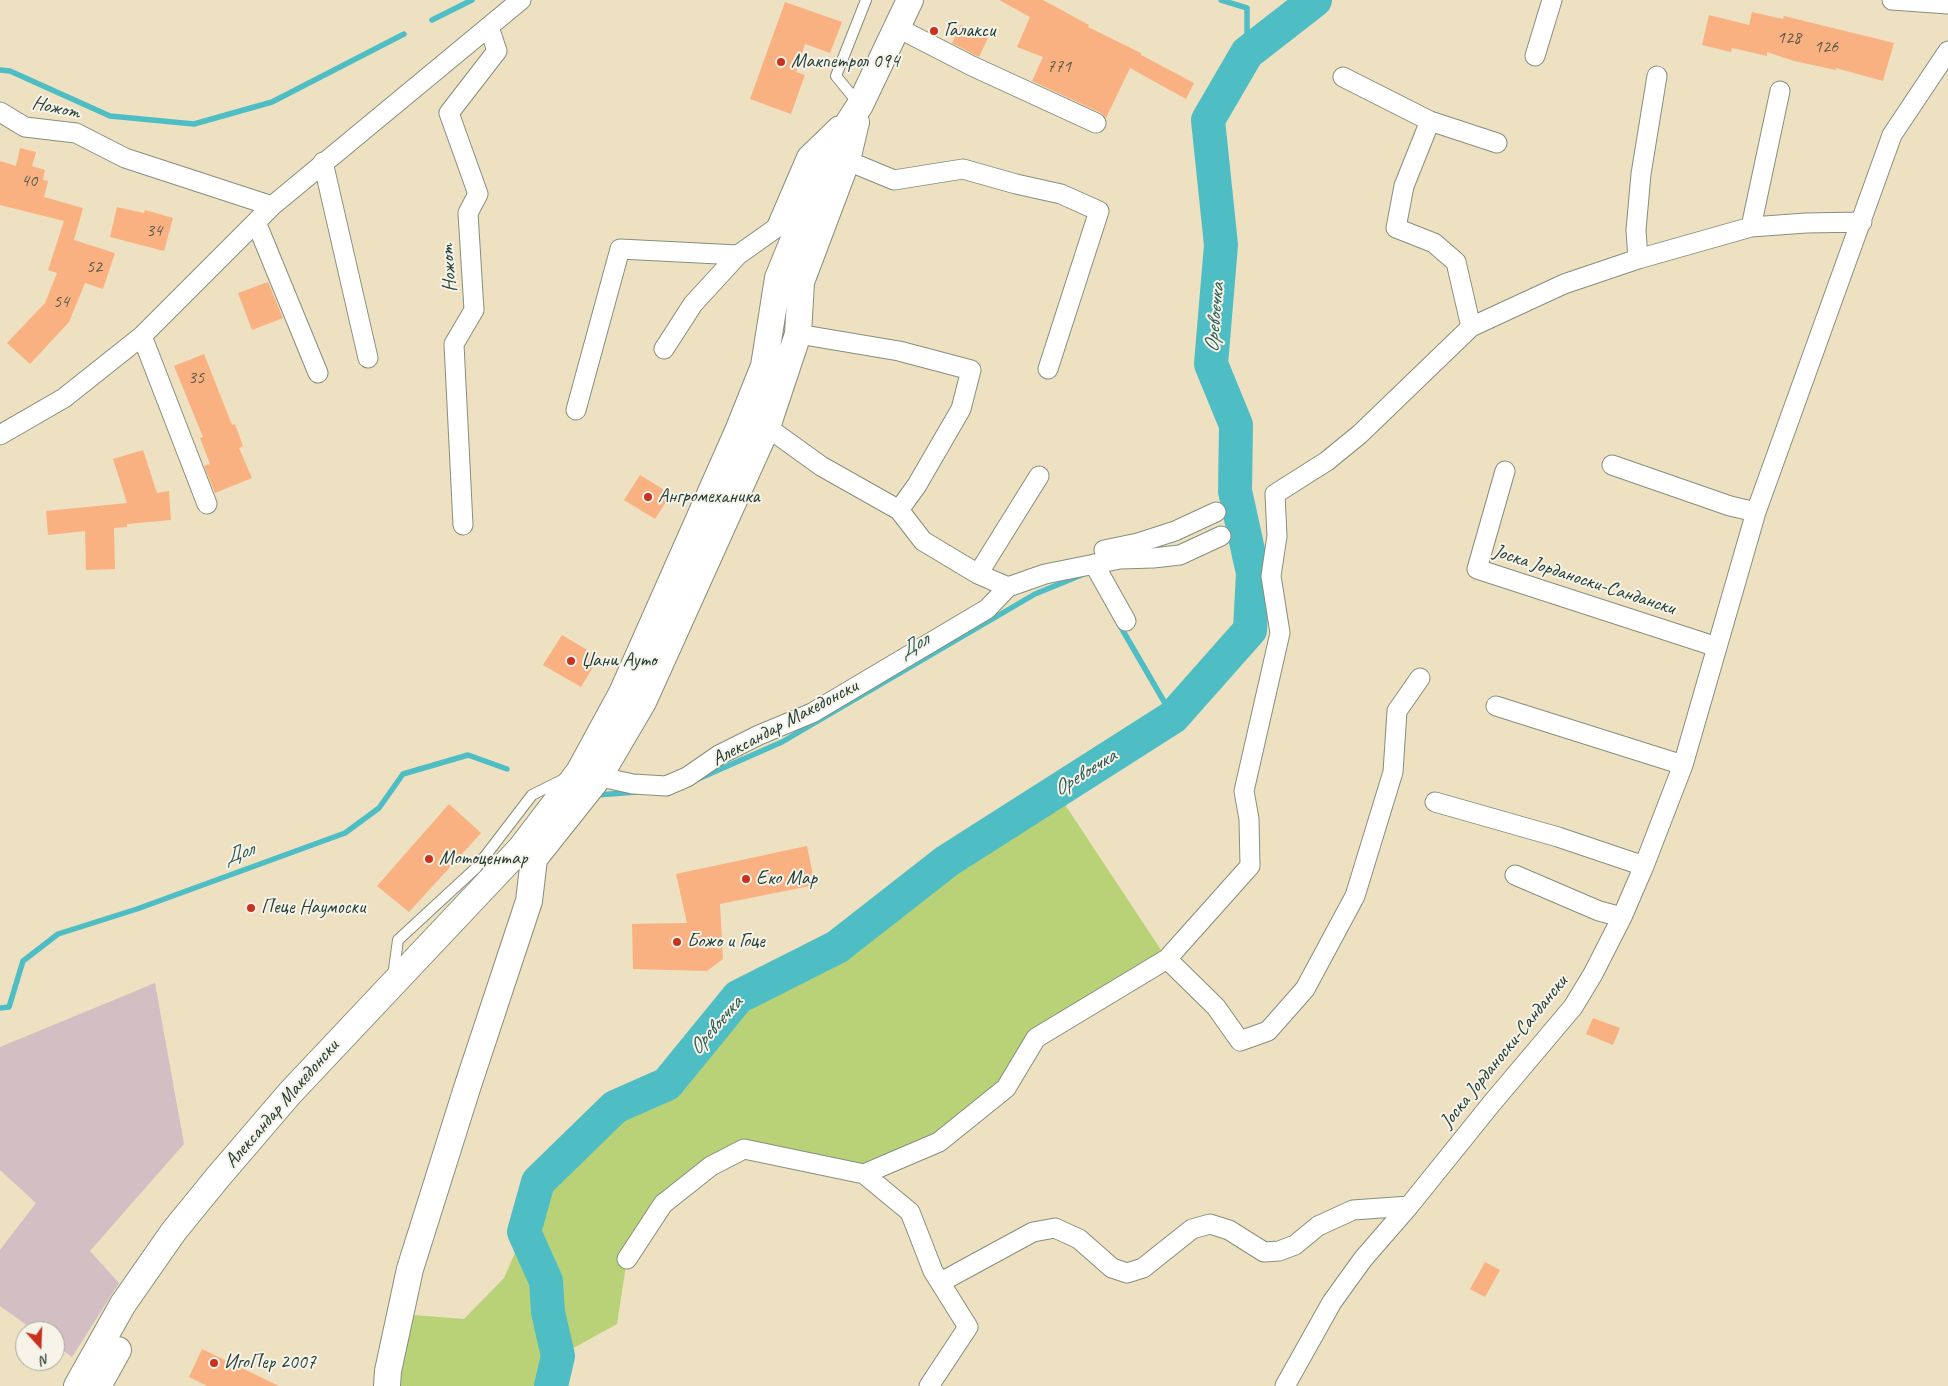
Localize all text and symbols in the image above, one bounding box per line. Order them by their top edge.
place label: Галакси [944,19,995,43]
marker: Галакси [928,25,940,37]
house number: 128 [1777,27,1801,49]
house number: 126 [1814,36,1838,58]
place label: Макпетрол 094 [791,50,900,74]
marker: Макпетрол 094 [775,56,787,68]
house number: 771 [1047,56,1071,78]
street label: Ножот [30,91,82,125]
house number: 40 [21,170,37,192]
house number: 34 [146,220,162,242]
street label: Ножот [435,243,463,293]
house number: 52 [86,256,102,278]
water label: Оревоечка [1199,282,1231,354]
house number: 54 [53,291,69,313]
house number: 35 [188,367,204,389]
place label: Ангромеханика [658,485,760,509]
marker: Ангромеханика [642,491,654,503]
street label: Јоска Јорданоски-Сандански [1490,539,1678,621]
water label: Дол [895,628,933,664]
place label: Џани Ауто [581,649,657,673]
marker: Џани Ауто [565,655,577,667]
street label: Александар Македонски [708,674,862,772]
water label: Оревоечка [1049,744,1121,802]
water label: Дол [221,837,257,871]
place label: Мотоцентар [439,847,527,871]
marker: Мотоцентар [423,853,435,865]
place label: Еко Мар [756,867,817,891]
marker: Еко Мар [740,873,752,885]
place label: Пеце Наумоски [261,896,365,920]
marker: Пеце Наумоски [245,902,257,914]
place label: Божо и Гоце [687,930,765,954]
marker: Божо и Гоце [671,936,683,948]
street label: Јоска Јорданоски-Сандански [1435,971,1573,1133]
water label: Оревоечка [684,992,748,1060]
street label: Александар Македонски [220,1035,344,1173]
north arrow [15,1321,65,1371]
text: N [38,1350,52,1369]
place label: ИгоПер 2007 [224,1351,316,1375]
marker: ИгоПер 2007 [208,1357,220,1369]

